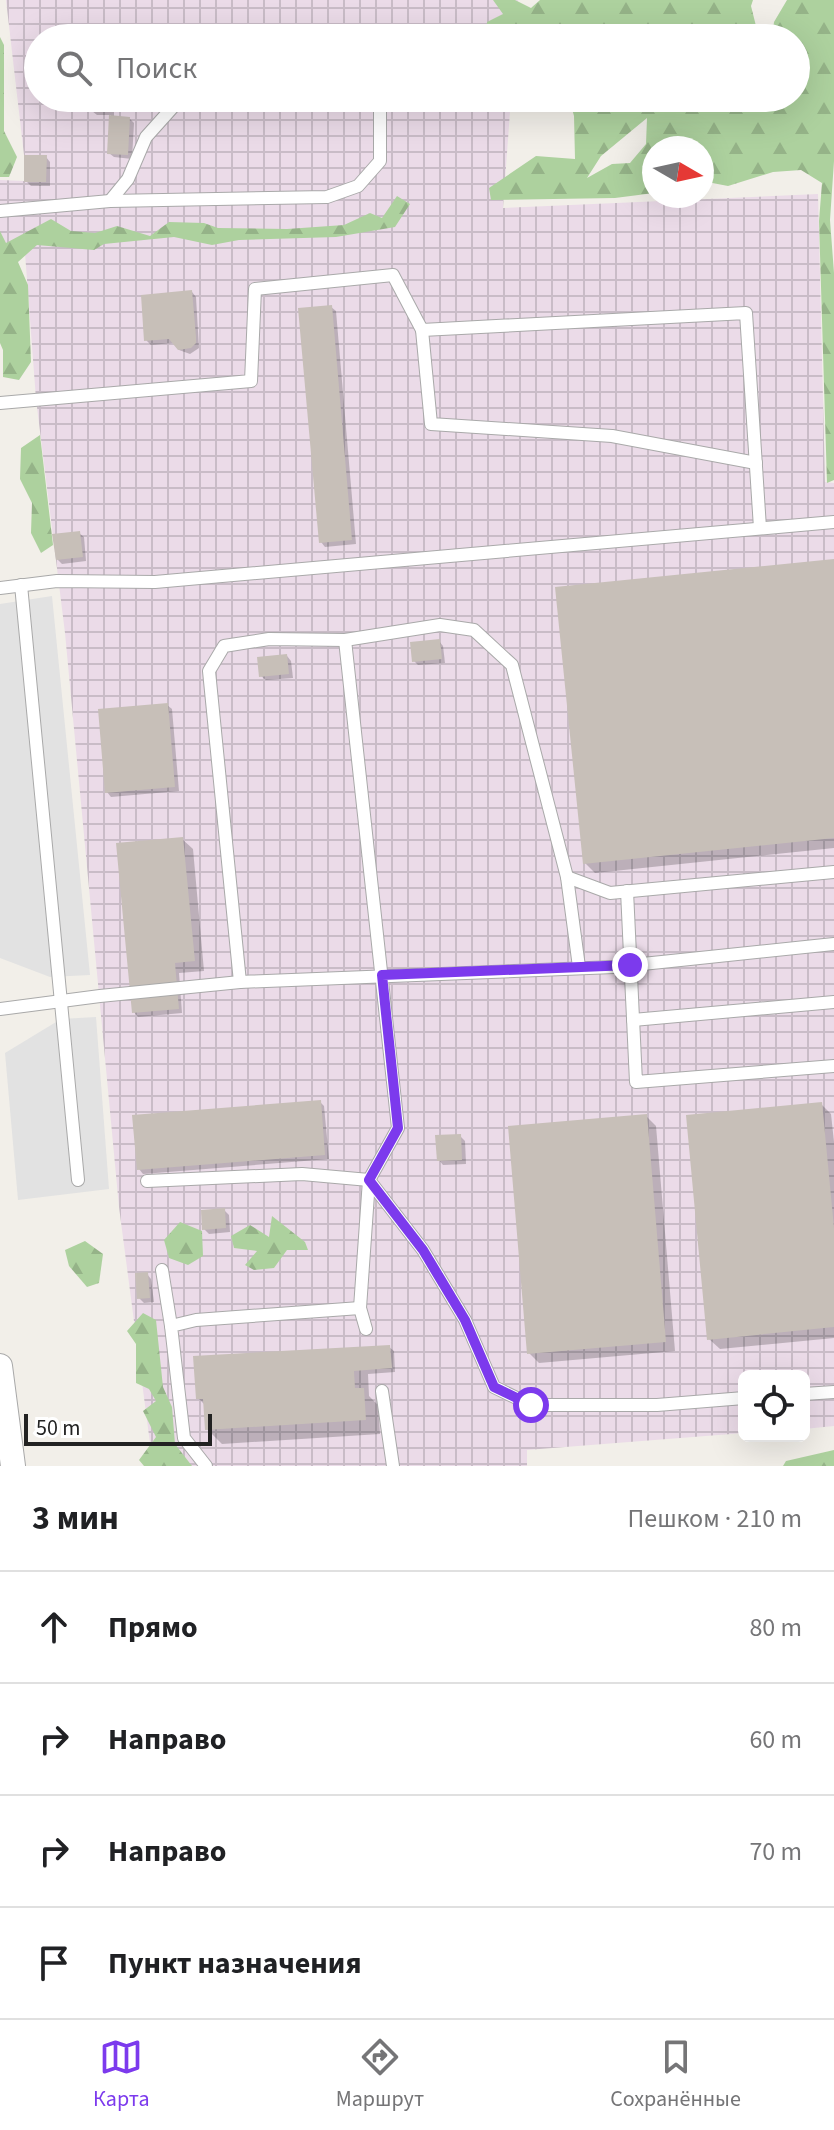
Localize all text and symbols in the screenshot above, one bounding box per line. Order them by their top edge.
search box [24,24,810,112]
icon: search [52,46,96,90]
text: Поиск [116,47,197,90]
north arrow [642,136,714,208]
route end [612,947,648,983]
map controls [738,1370,810,1442]
button: locate [738,1370,810,1442]
route start [513,1387,549,1423]
scale bar [24,1410,212,1446]
text: 50 m [36,1412,81,1444]
text: 3 мин [32,1494,119,1543]
text: Пешком · 210 m [627,1500,802,1537]
icon: ahead [32,1605,76,1649]
text: Прямо [108,1606,198,1649]
text: 80 m [749,1609,802,1646]
icon: right [32,1717,76,1761]
text: Направо [108,1718,226,1761]
text: 60 m [749,1721,802,1758]
icon: right [32,1829,76,1873]
text: Направо [108,1830,226,1873]
text: 70 m [749,1833,802,1870]
icon: arrive [32,1941,76,1985]
text: Пункт назначения [108,1942,362,1985]
tab: Карта [93,2035,150,2115]
tab: Маршрут [336,2035,424,2115]
tab: Сохранённые [610,2035,741,2115]

